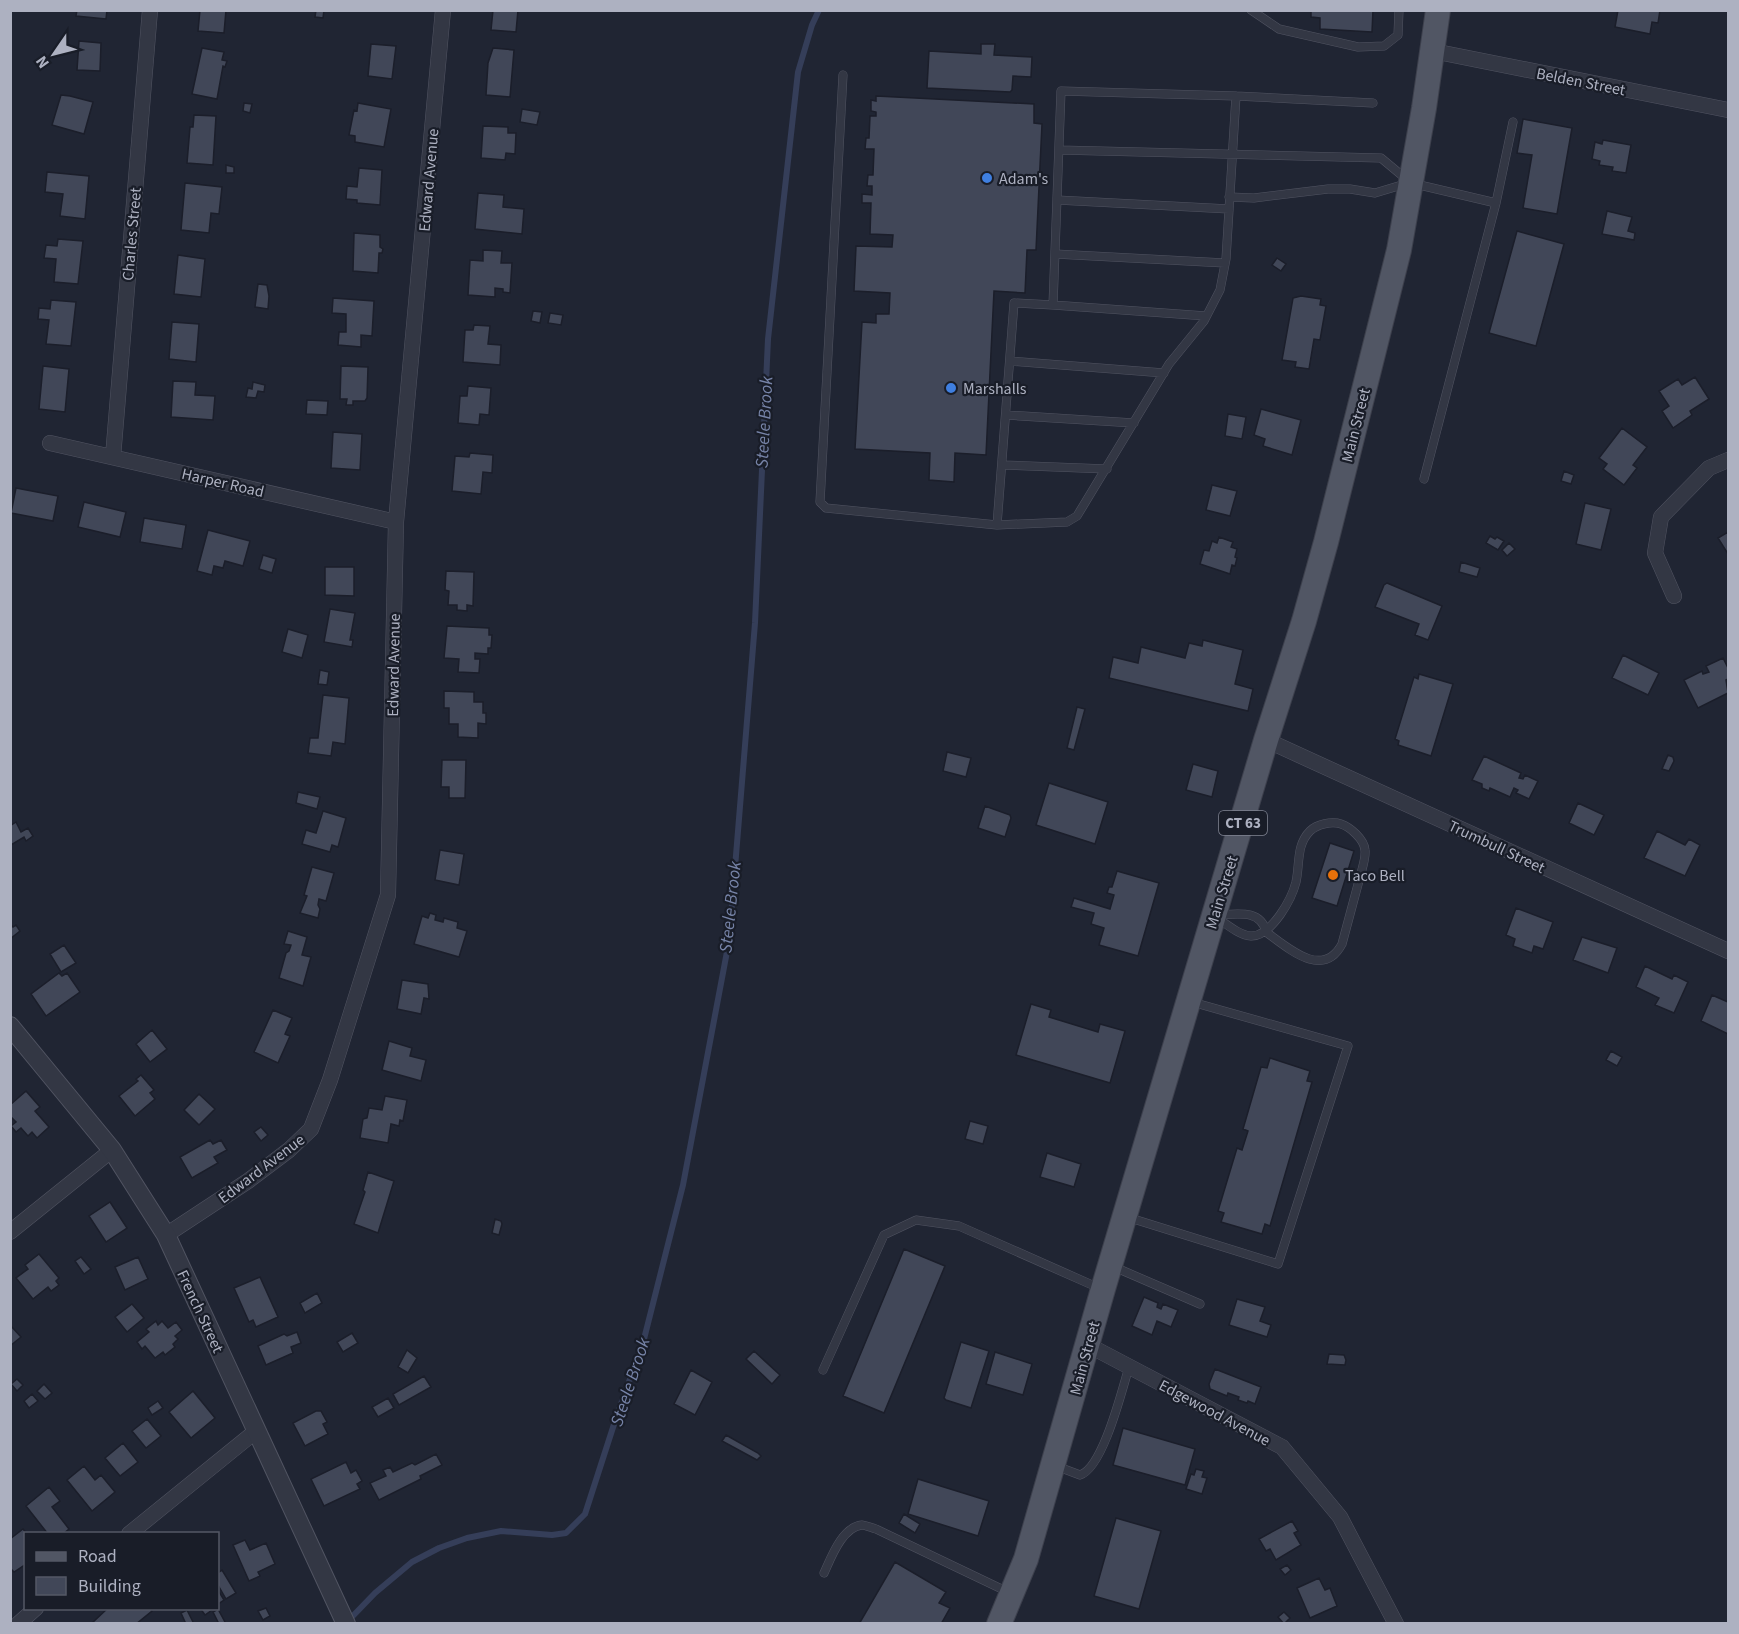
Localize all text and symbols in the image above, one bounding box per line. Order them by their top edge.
north arrow [24,24,84,84]
text: N [30,51,55,73]
street label: Belden Street [1534,63,1628,102]
street label: Edward Avenue [414,128,444,233]
place label: Adam's [999,168,1049,190]
marker: Adam's [980,171,994,185]
street label: Charles Street [117,186,147,282]
water label: Steele Brook [750,375,779,469]
place label: Marshalls [963,378,1027,400]
marker: Marshalls [944,381,958,395]
street label: Main Street [1336,385,1376,465]
street label: Harper Road [179,463,266,503]
street label: Edward Avenue [382,613,406,717]
road number: CT 63 [1219,811,1267,835]
street label: Trumbull Street [1445,815,1549,879]
street label: Main Street [1200,852,1244,932]
water label: Steele Brook [713,860,748,954]
place label: Taco Bell [1345,865,1405,887]
marker: Taco Bell [1326,868,1340,882]
street label: Edward Avenue [214,1129,310,1209]
street label: French Street [171,1266,229,1357]
street label: Main Street [1065,1318,1106,1398]
water label: Steele Brook [604,1334,657,1430]
street label: Edgewood Avenue [1155,1374,1274,1452]
legend [24,1532,219,1610]
text: Road [78,1544,117,1569]
text: Building [78,1574,141,1599]

